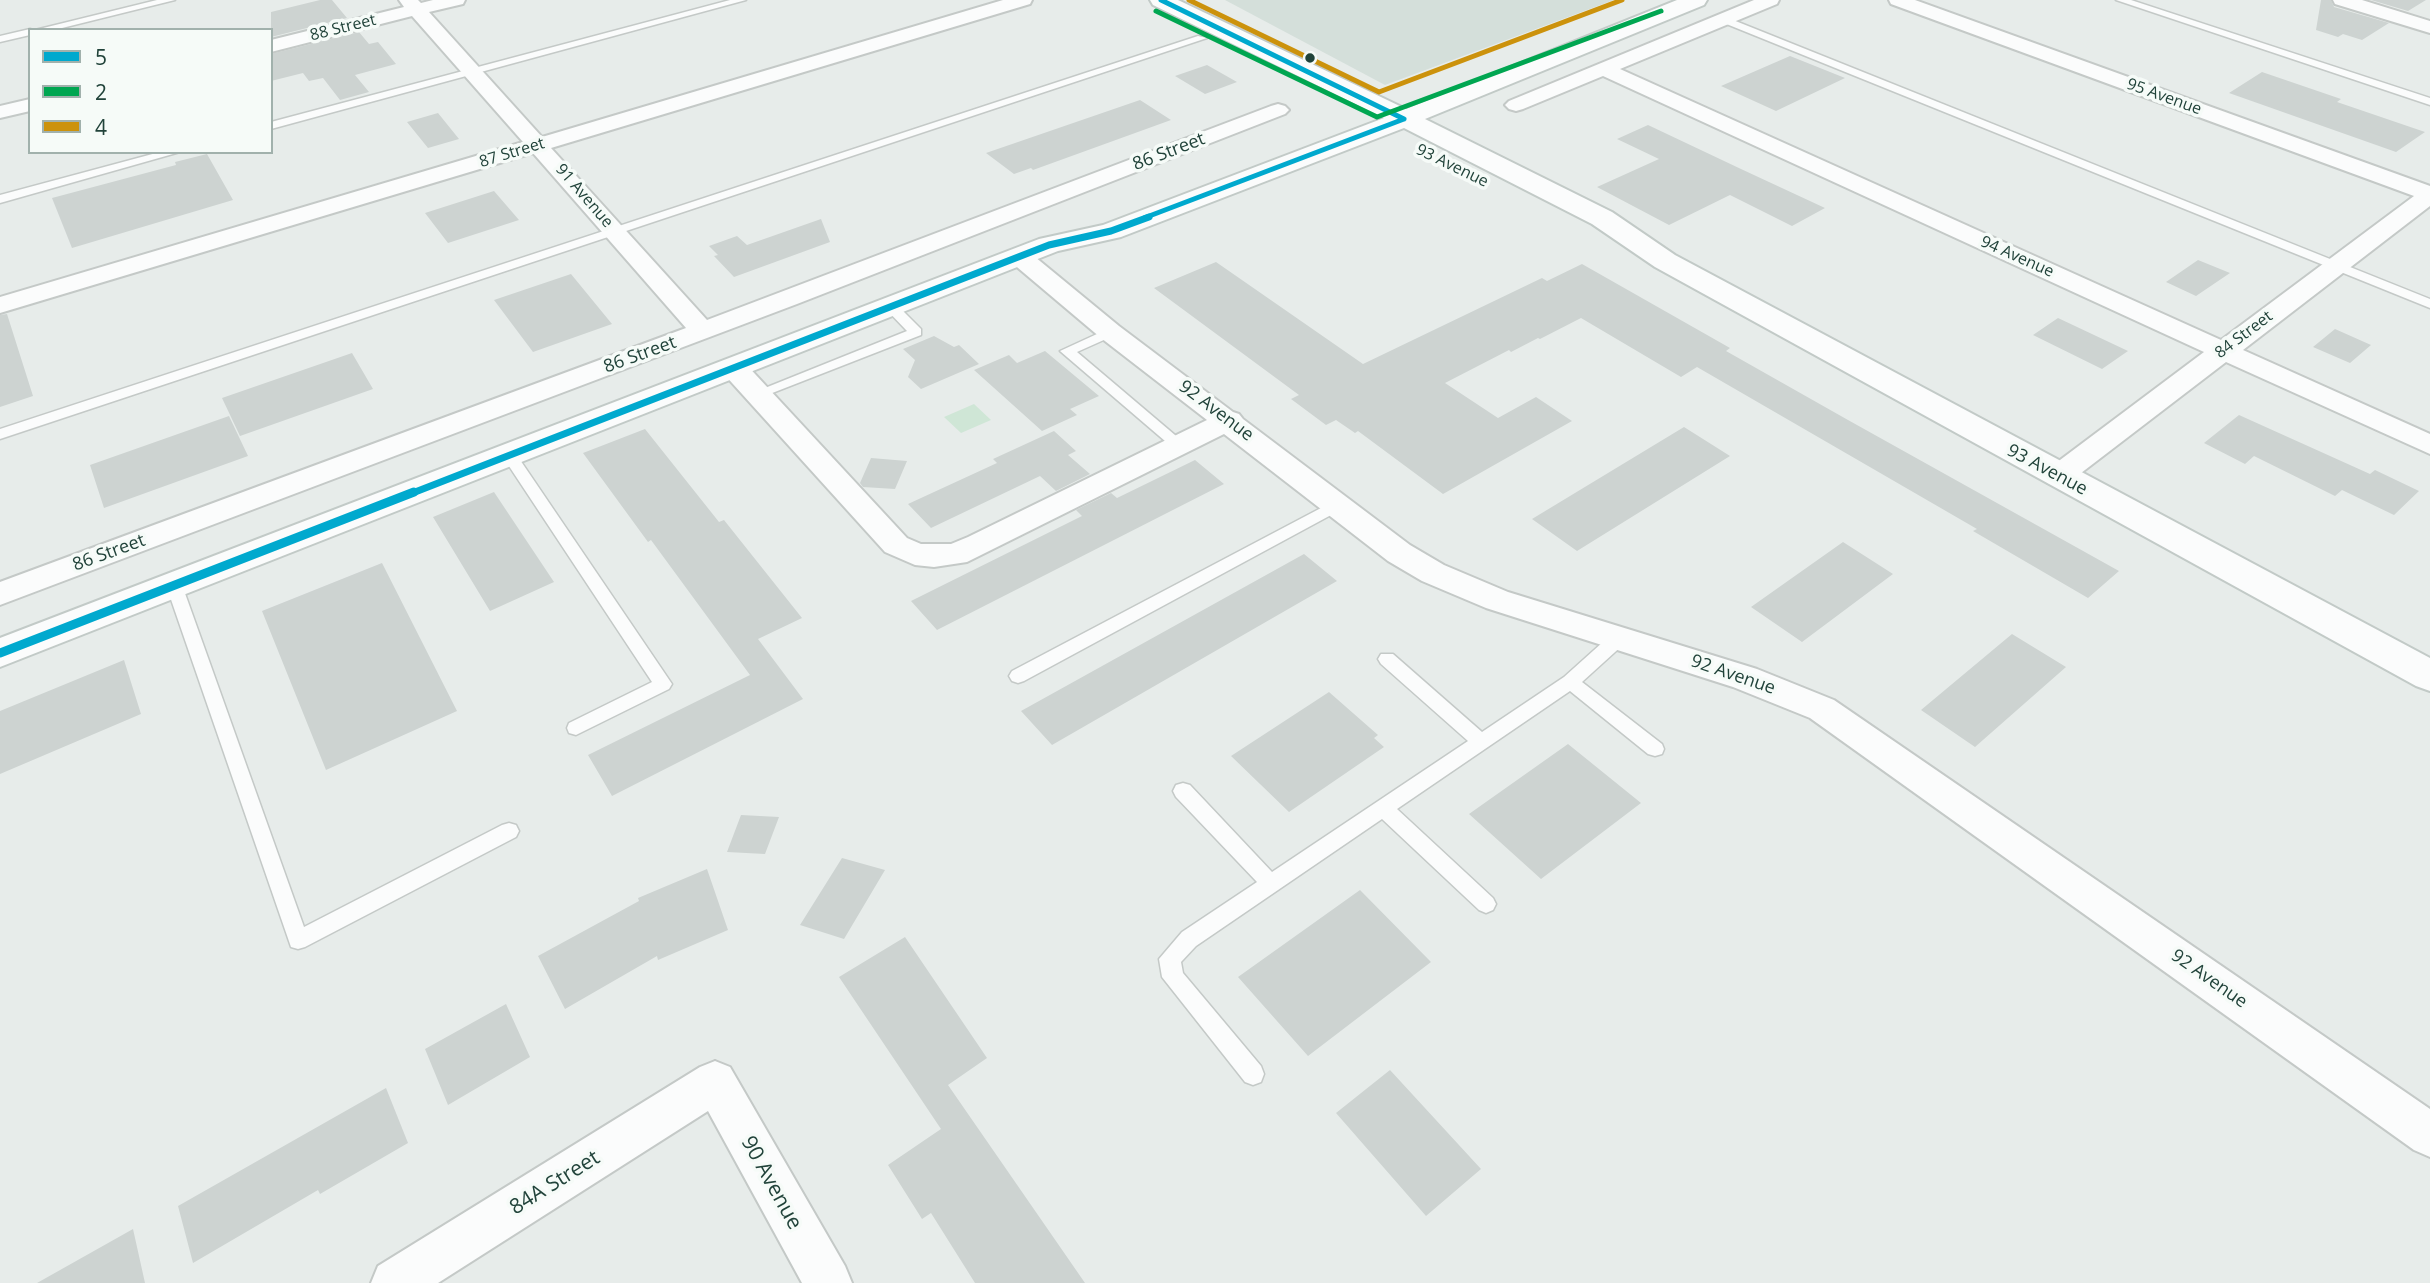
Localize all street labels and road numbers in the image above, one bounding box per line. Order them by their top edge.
street label: 88 Street [308,11,378,45]
street label: 95 Avenue [2124,75,2204,119]
street label: 86 Street [1130,128,1208,176]
street label: 87 Street [477,134,547,172]
street label: 93 Avenue [1413,140,1491,192]
street label: 91 Avenue [551,160,617,232]
street label: 94 Avenue [1977,232,2057,282]
street label: 84 Street [2211,307,2277,363]
street label: 86 Street [601,332,679,378]
street label: 92 Avenue [1174,376,1258,446]
street label: 93 Avenue [2003,440,2091,500]
street label: 86 Street [70,530,148,576]
street label: 92 Avenue [1688,650,1778,700]
street label: 92 Avenue [2167,945,2251,1013]
street label: 90 Avenue [735,1132,807,1234]
street label: 84A Street [505,1145,605,1221]

